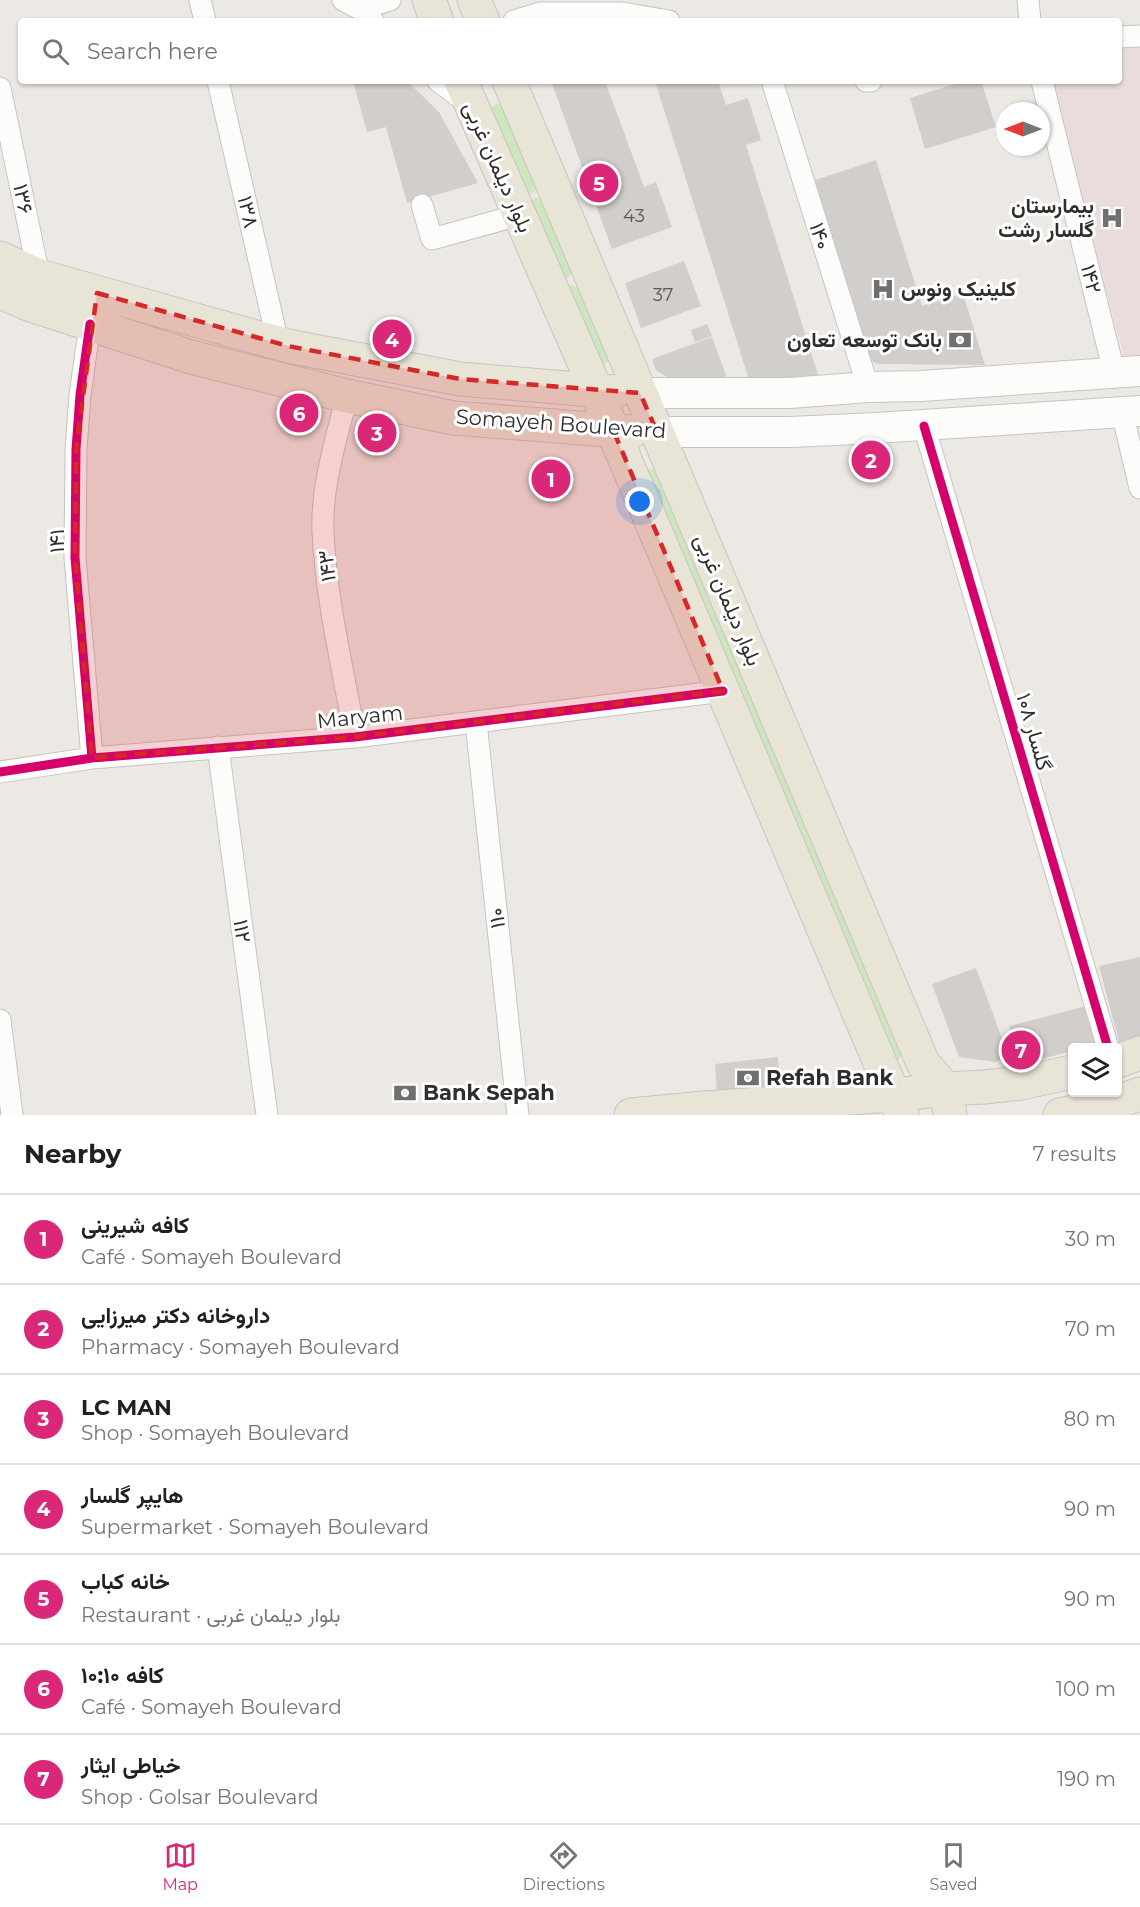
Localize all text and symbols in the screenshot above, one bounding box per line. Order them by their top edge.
search box [18,18,1122,84]
icon: search [39,35,72,68]
text: Search here [87,38,218,65]
street label: بلوار دیلمان غربی [458,97,538,237]
north arrow [996,102,1050,156]
pin: 5 [580,160,618,206]
street label: ۱۳۶ [8,182,39,216]
street label: ۱۳۸ [233,193,264,230]
place label: بیمارستان گلسار رشت [998,193,1094,243]
house number: 43 [623,205,645,227]
hospital icon: بیمارستان گلسار رشت [1099,205,1125,231]
street label: ۱۴۰ [805,219,836,252]
street label: ۱۴۲ [1076,262,1107,296]
hospital icon: کلینیک ونوس [870,276,896,302]
place label: کلینیک ونوس [901,276,1016,302]
house number: 37 [653,284,673,306]
pin: 4 [372,316,412,362]
place label: بانک توسعه تعاون [787,327,942,353]
bank icon: بانک توسعه تعاون [947,327,973,353]
pin: 6 [280,390,318,436]
street label: Somayeh Boulevard [455,404,667,443]
pin: 3 [358,410,397,456]
pin: 2 [852,438,890,482]
pin: 1 [532,456,570,502]
your location [625,487,654,516]
street label: ۱۴۱ [44,529,69,553]
street label: بلوار دیلمان غربی [689,530,767,670]
street label: ۱۴۳ [312,549,341,583]
street label: گلسار ۱۰۸ [1011,690,1057,774]
street label: Maryam [316,700,404,733]
street label: ۱۱۰ [483,906,510,930]
street label: ۱۱۲ [229,918,256,944]
pin: 7 [1002,1028,1040,1072]
map controls [1068,1043,1122,1097]
button: layers [1068,1043,1122,1097]
bank icon: Refah Bank [735,1065,761,1091]
place label: Refah Bank [766,1065,894,1090]
bank icon: Bank Sepah [392,1080,418,1106]
place label: Bank Sepah [423,1080,555,1105]
text: Nearby [24,1138,121,1170]
text: 7 results [1033,1142,1116,1166]
text: کافه شیرینی [81,1212,189,1239]
text: 1 [40,1227,47,1251]
text: 30 m [1065,1227,1116,1251]
text: Café · Somayeh Boulevard [81,1245,342,1269]
text: داروخانه دکتر میرزایی [81,1302,270,1329]
text: 2 [38,1317,49,1341]
text: 70 m [1065,1317,1116,1341]
text: Pharmacy · Somayeh Boulevard [81,1335,400,1359]
text: LC MAN [81,1394,172,1421]
text: 3 [38,1407,49,1431]
text: 80 m [1064,1407,1116,1431]
text: Shop · Somayeh Boulevard [81,1421,349,1445]
text: هایپر گلسار [81,1482,184,1509]
text: 4 [37,1497,50,1521]
text: 90 m [1064,1497,1116,1521]
text: Supermarket · Somayeh Boulevard [81,1515,429,1539]
text: خانه کباب [81,1568,170,1595]
text: 5 [38,1587,49,1611]
text: 90 m [1064,1587,1116,1611]
text: Restaurant · بلوار دیلمان غربی [81,1603,340,1627]
text: کافه ۱۰:۱۰ [81,1662,164,1689]
text: 6 [37,1677,50,1701]
text: 100 m [1056,1677,1116,1701]
text: Café · Somayeh Boulevard [81,1695,342,1719]
text: خیاطی ایثار [81,1752,180,1779]
text: 7 [37,1767,50,1791]
text: 190 m [1057,1767,1116,1791]
text: Shop · Golsar Boulevard [81,1785,319,1809]
tab: Map [162,1839,198,1894]
tab: Directions [523,1839,605,1894]
tab: Saved [930,1839,978,1894]

